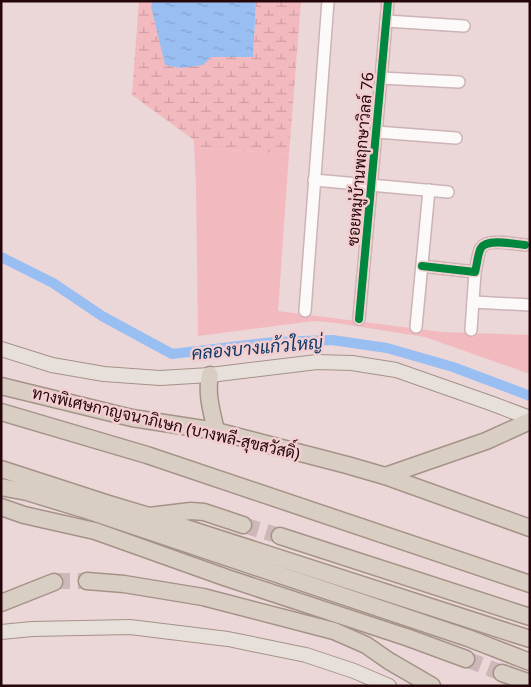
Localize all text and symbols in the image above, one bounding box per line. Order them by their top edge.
street label: ซอยหมู่บ้านพฤกษาวิลล์ 76 [340,71,380,247]
water label: คลองบางแก้วใหญ่ [190,329,325,365]
street label: ทางพิเศษกาญจนาภิเษก (บางพลี-สุขสวัสดิ์) [30,378,303,466]

